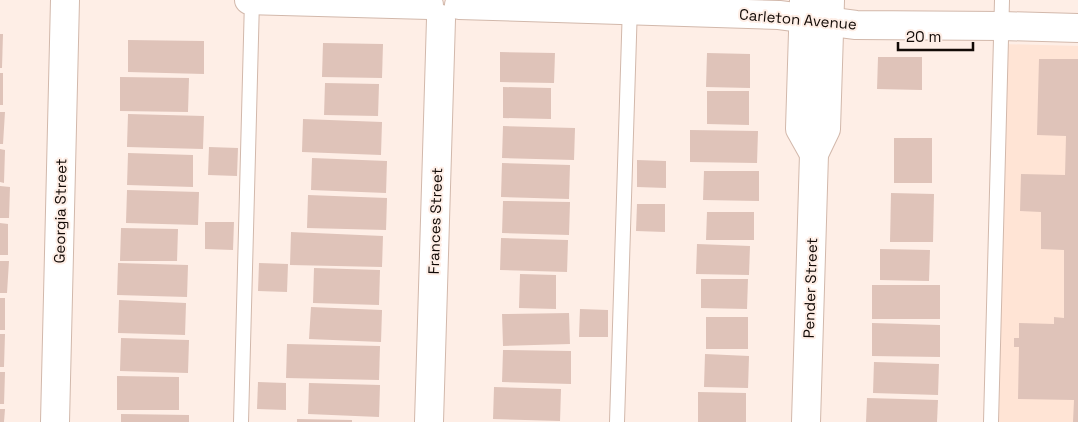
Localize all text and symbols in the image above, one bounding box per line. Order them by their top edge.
street label: Carleton Avenue [738,4,858,34]
scale bar [898,20,973,52]
text: 20 m [906,27,941,46]
street label: Georgia Street [50,158,70,264]
street label: Frances Street [424,167,446,275]
street label: Pender Street [799,237,821,339]

